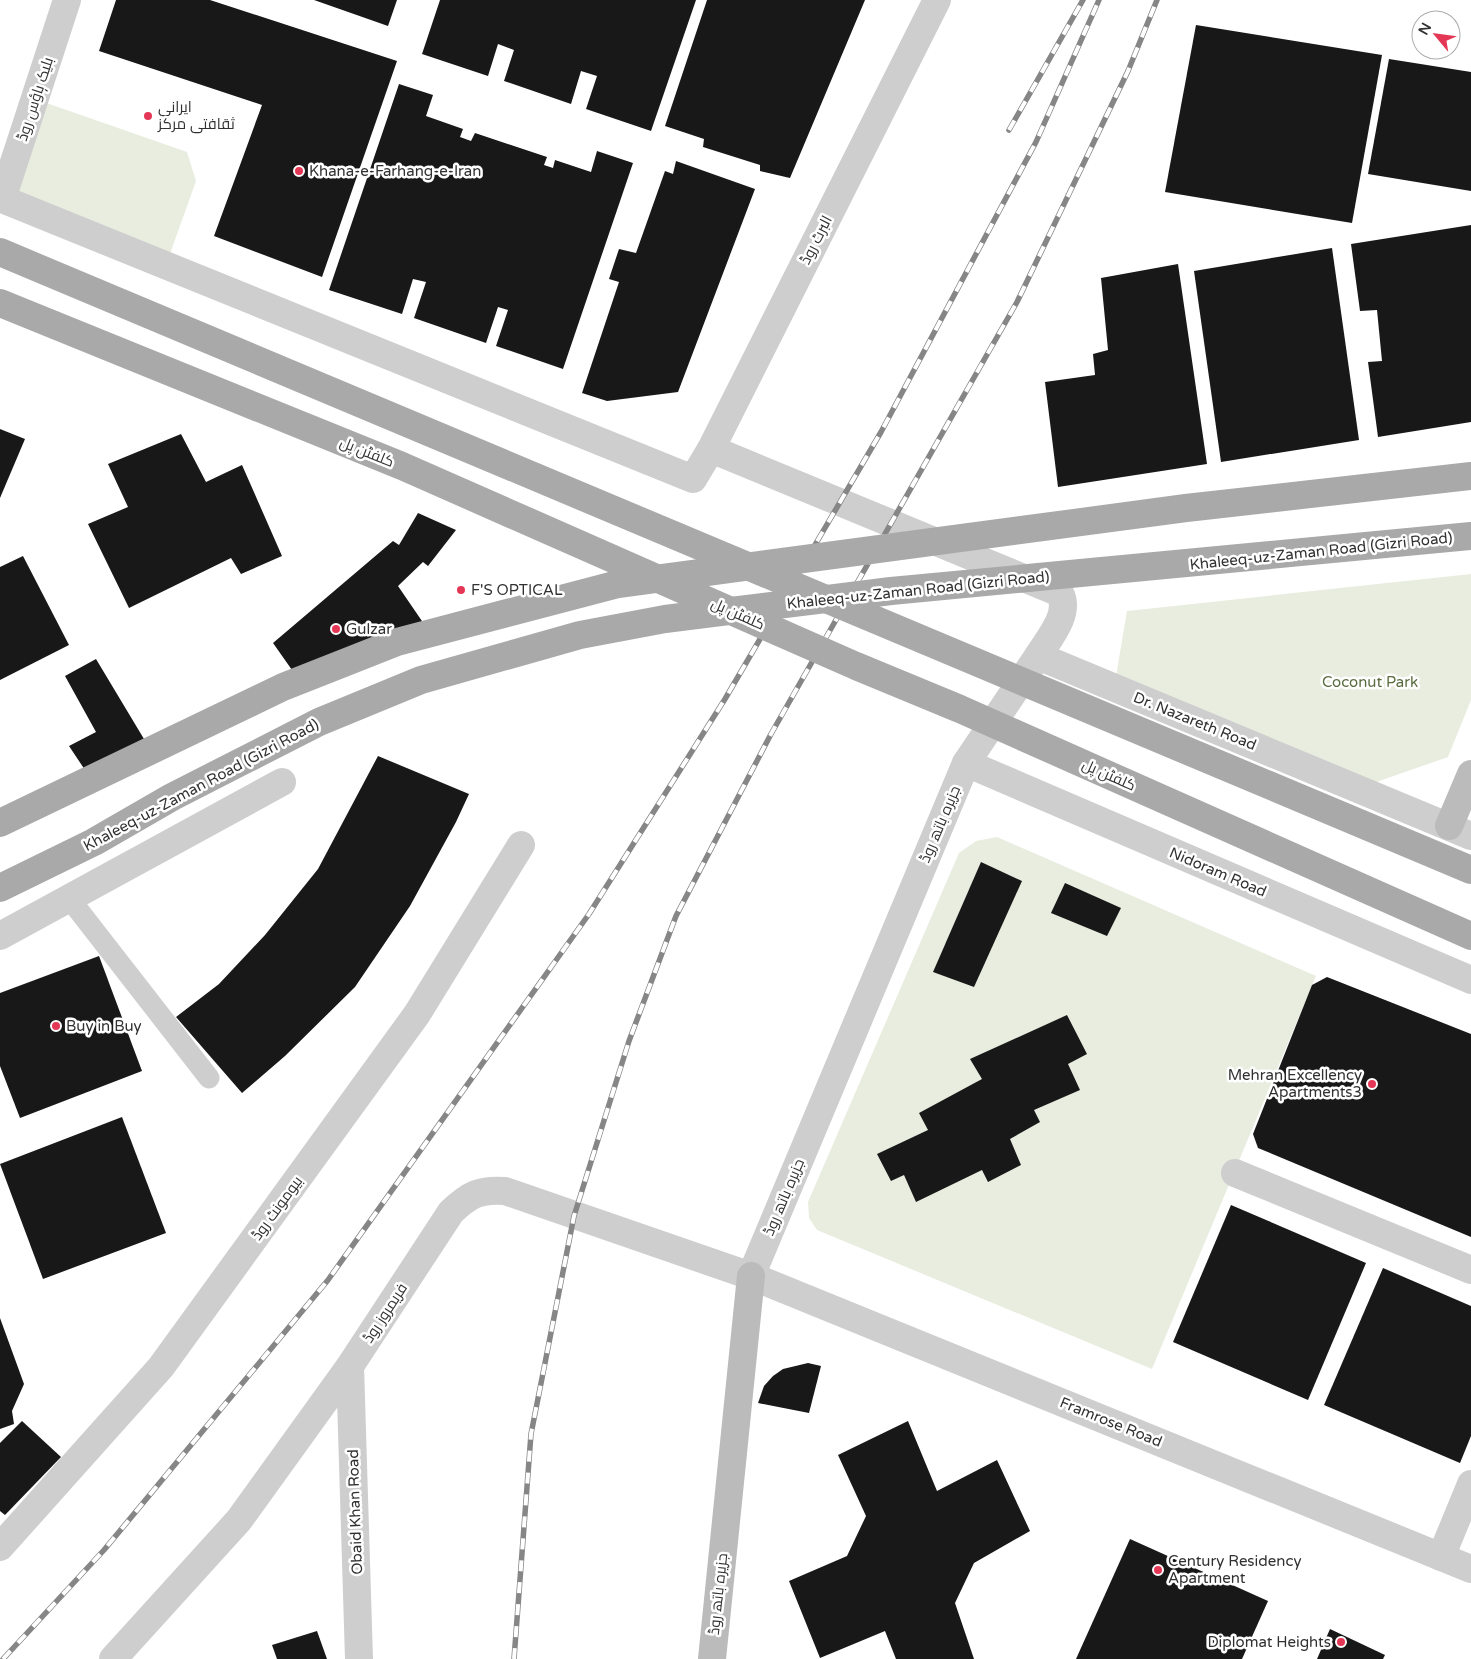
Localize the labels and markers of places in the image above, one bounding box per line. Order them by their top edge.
place label: ایرانی ثقافتی مرکز [157,98,235,134]
marker: ایرانی ثقافتی مرکز [142,110,154,122]
place label: Khana-e-Farhang-e-Iran [309,162,481,180]
marker: Khana-e-Farhang-e-Iran [293,165,305,177]
place label: F'S OPTICAL [471,581,563,599]
marker: F'S OPTICAL [455,584,467,596]
place label: Gulzar [346,620,392,638]
marker: Gulzar [330,623,342,635]
place label: Buy in Buy [66,1017,142,1035]
marker: Buy in Buy [50,1020,62,1032]
place label: Mehran Excellency Apartments3 [1228,1066,1362,1101]
marker: Mehran Excellency Apartments3 [1366,1078,1378,1090]
place label: Century Residency Apartment [1168,1552,1301,1587]
marker: Century Residency Apartment [1152,1564,1164,1576]
place label: Diplomat Heights [1207,1633,1331,1651]
marker: Diplomat Heights [1335,1636,1347,1648]

